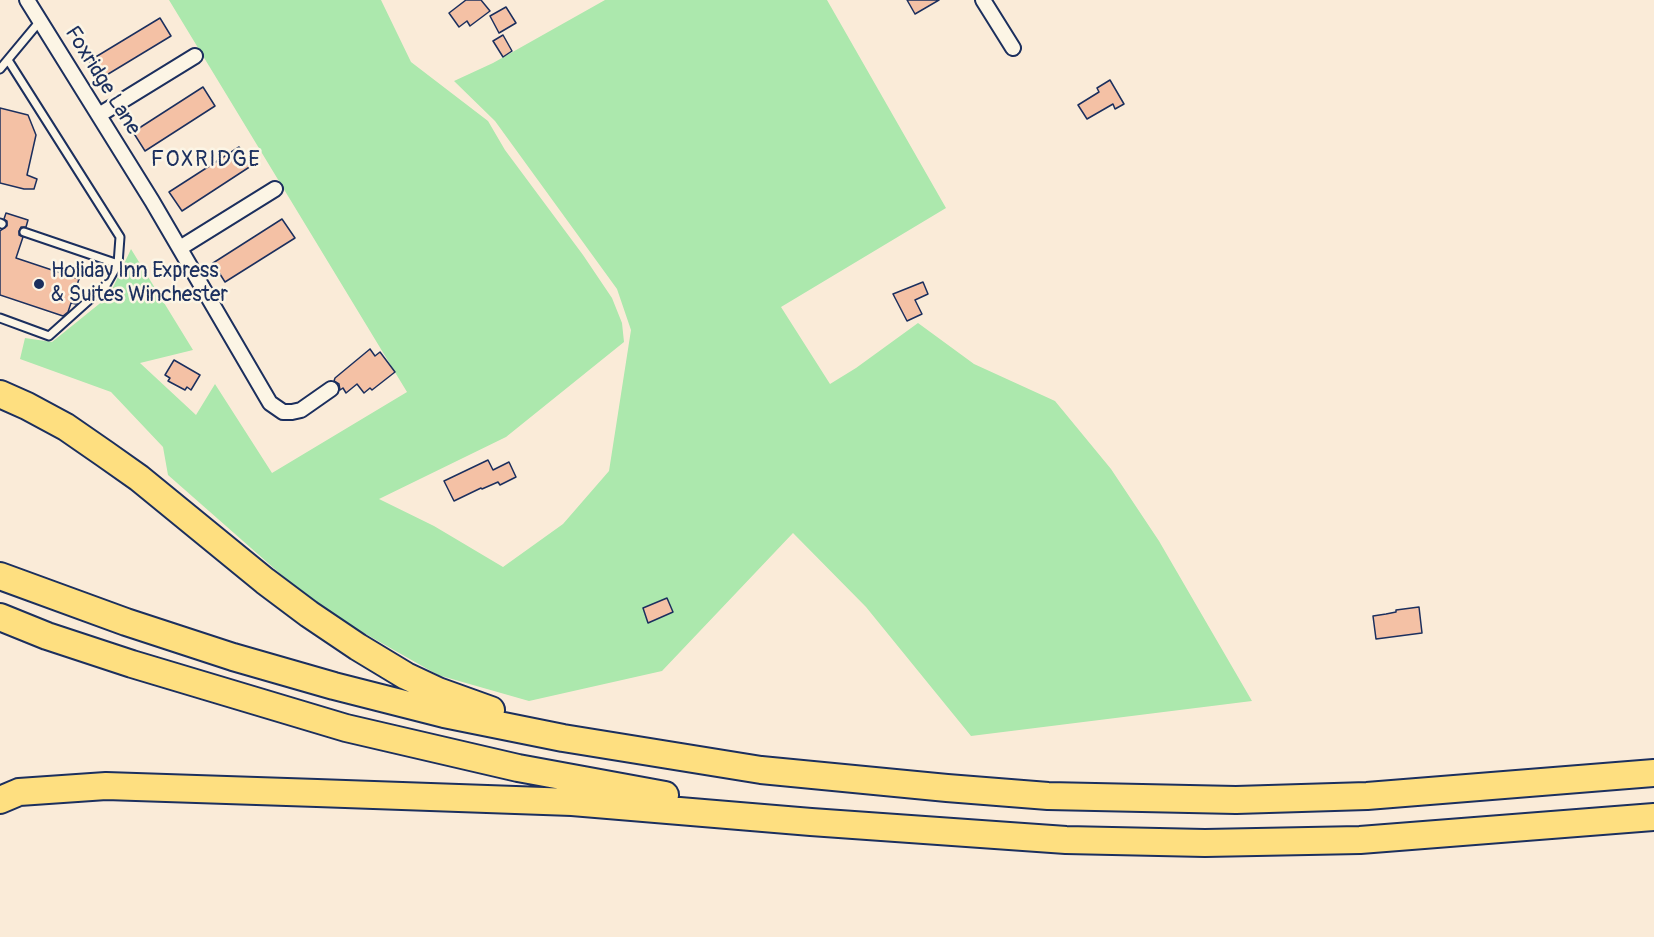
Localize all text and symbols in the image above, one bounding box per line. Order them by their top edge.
street label: Foxridge Lane [59,22,145,140]
district label: FOXRIDGE [151,147,261,173]
place label: Holiday Inn Express & Suites Winchester [51,259,228,309]
marker: Holiday Inn Express & Suites Winchester [32,277,46,291]

